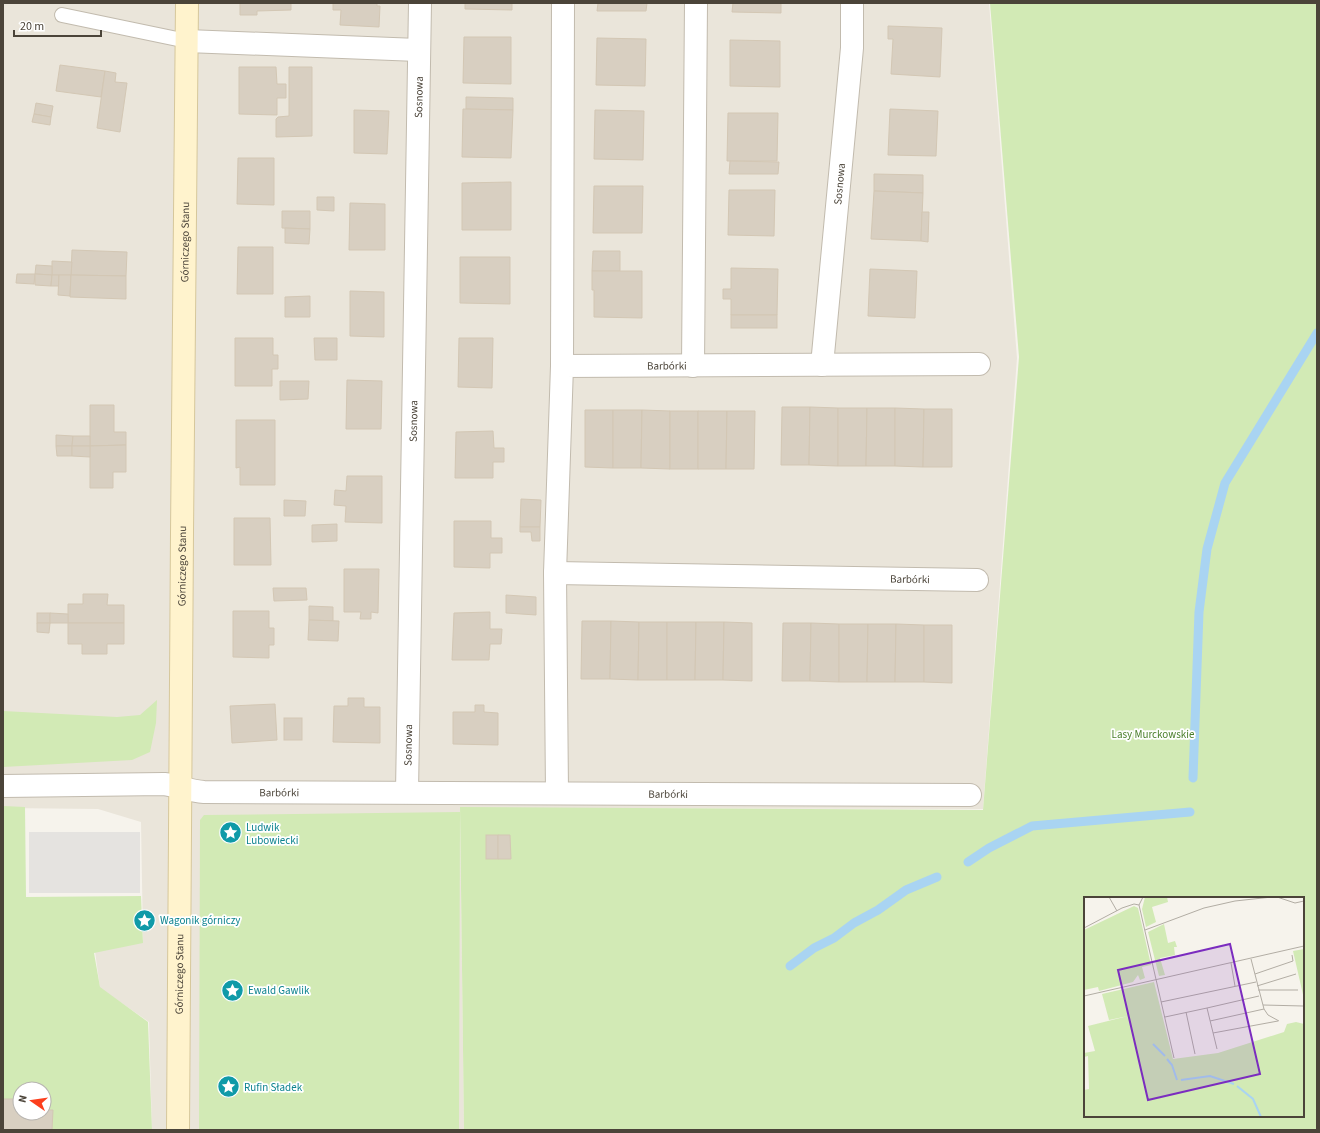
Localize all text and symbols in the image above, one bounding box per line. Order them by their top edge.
scale bar [14,12,101,38]
text: 20 m [20,18,44,35]
street label: Sosnowa [411,76,427,118]
street label: Sosnowa [830,162,849,205]
street label: Górniczego Stanu [177,202,193,282]
street label: Barbórki [647,358,687,374]
street label: Sosnowa [406,400,421,442]
street label: Górniczego Stanu [175,526,190,606]
street label: Barbórki [890,572,930,587]
street label: Sosnowa [400,724,416,766]
park label: Lasy Murckowskie [1112,727,1195,742]
street label: Barbórki [259,785,299,800]
street label: Barbórki [648,787,688,802]
place icon: Ludwik Lubowiecki [218,820,244,846]
place label: Ludwik Lubowiecki [246,820,298,848]
inset map [1084,897,1304,1117]
place icon: Wagonik górniczy [131,907,157,933]
place label: Wagonik górniczy [160,913,240,928]
street label: Górniczego Stanu [172,934,187,1014]
place icon: Ewald Gawlik [219,977,245,1003]
place label: Ewald Gawlik [248,983,310,998]
place icon: Rufin Sładek [215,1074,241,1100]
place label: Rufin Sładek [244,1080,303,1095]
north arrow [12,1081,52,1121]
text: N [15,1094,31,1104]

